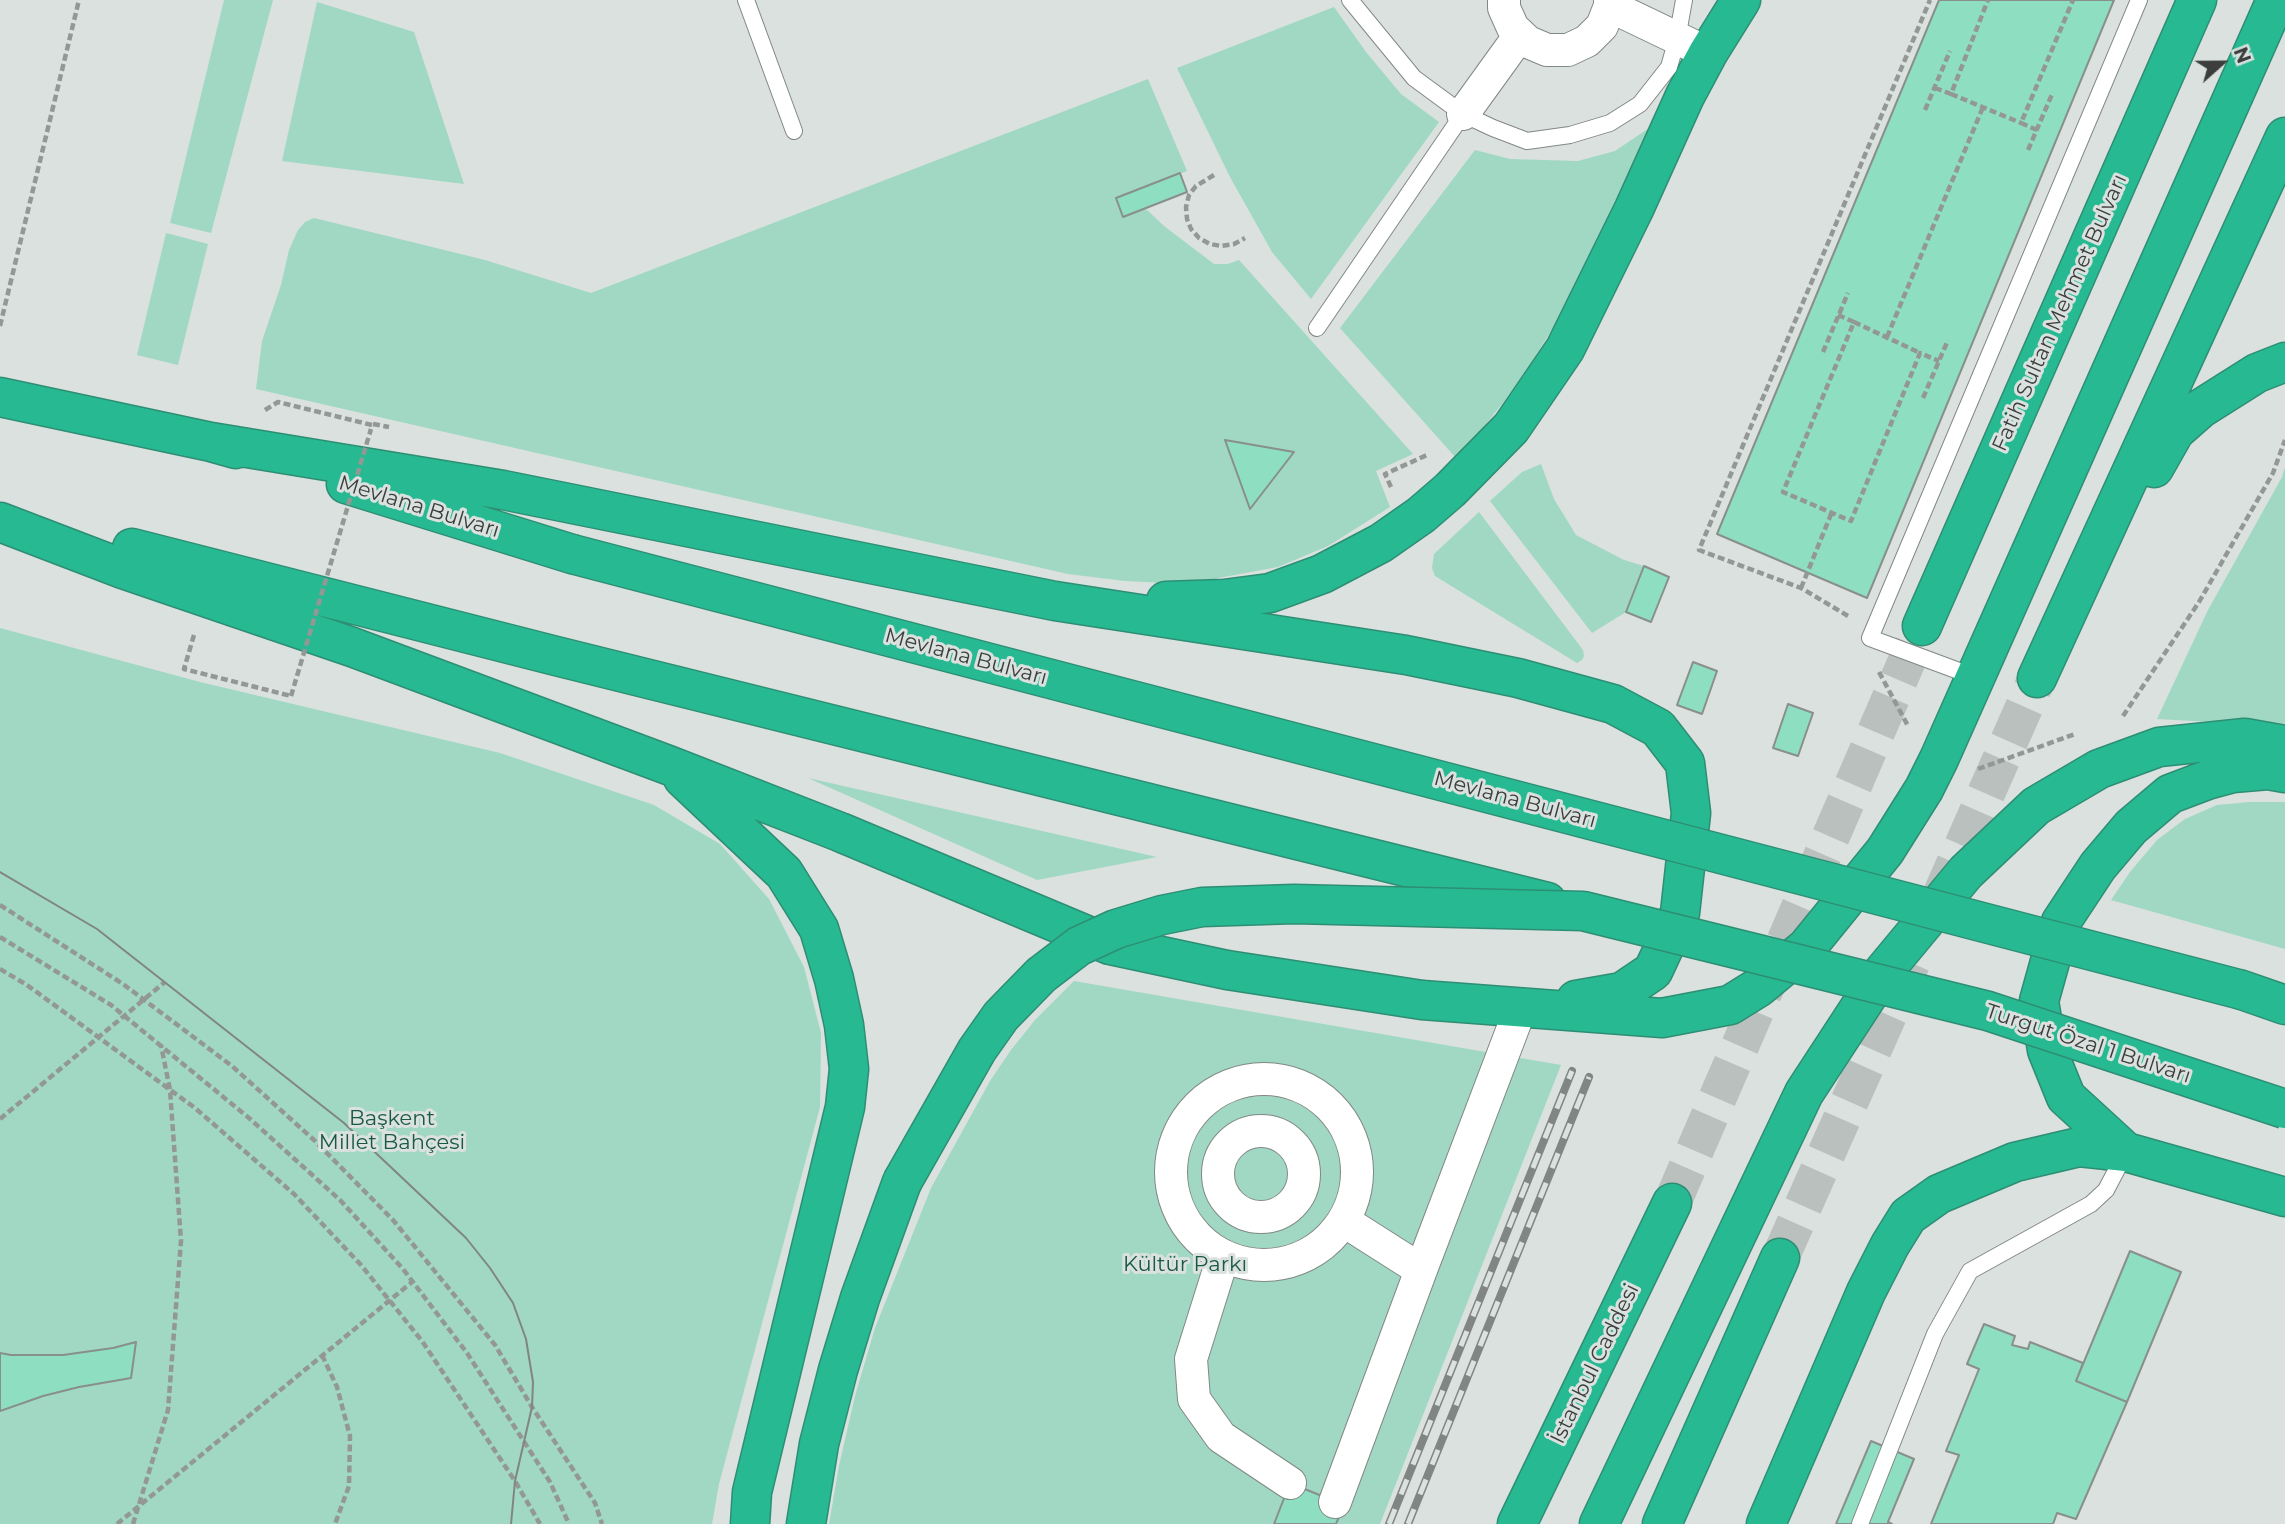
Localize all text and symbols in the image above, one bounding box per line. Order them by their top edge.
north arrow [2187,28,2257,98]
text: N [2229,44,2256,67]
street label: Fatih Sultan Mehmet Bulvarı [1987,171,2133,455]
street label: Mevlana Bulvarı [336,471,502,543]
street label: Mevlana Bulvarı [882,623,1050,691]
street label: Mevlana Bulvarı [1431,766,1599,834]
street label: Turgut Özal 1 Bulvarı [1982,999,2194,1089]
park label: Başkent Millet Bahçesi [319,1106,465,1156]
park label: Kültür Parkı [1123,1252,1247,1278]
street label: İstanbul Caddesi [1545,1280,1645,1448]

